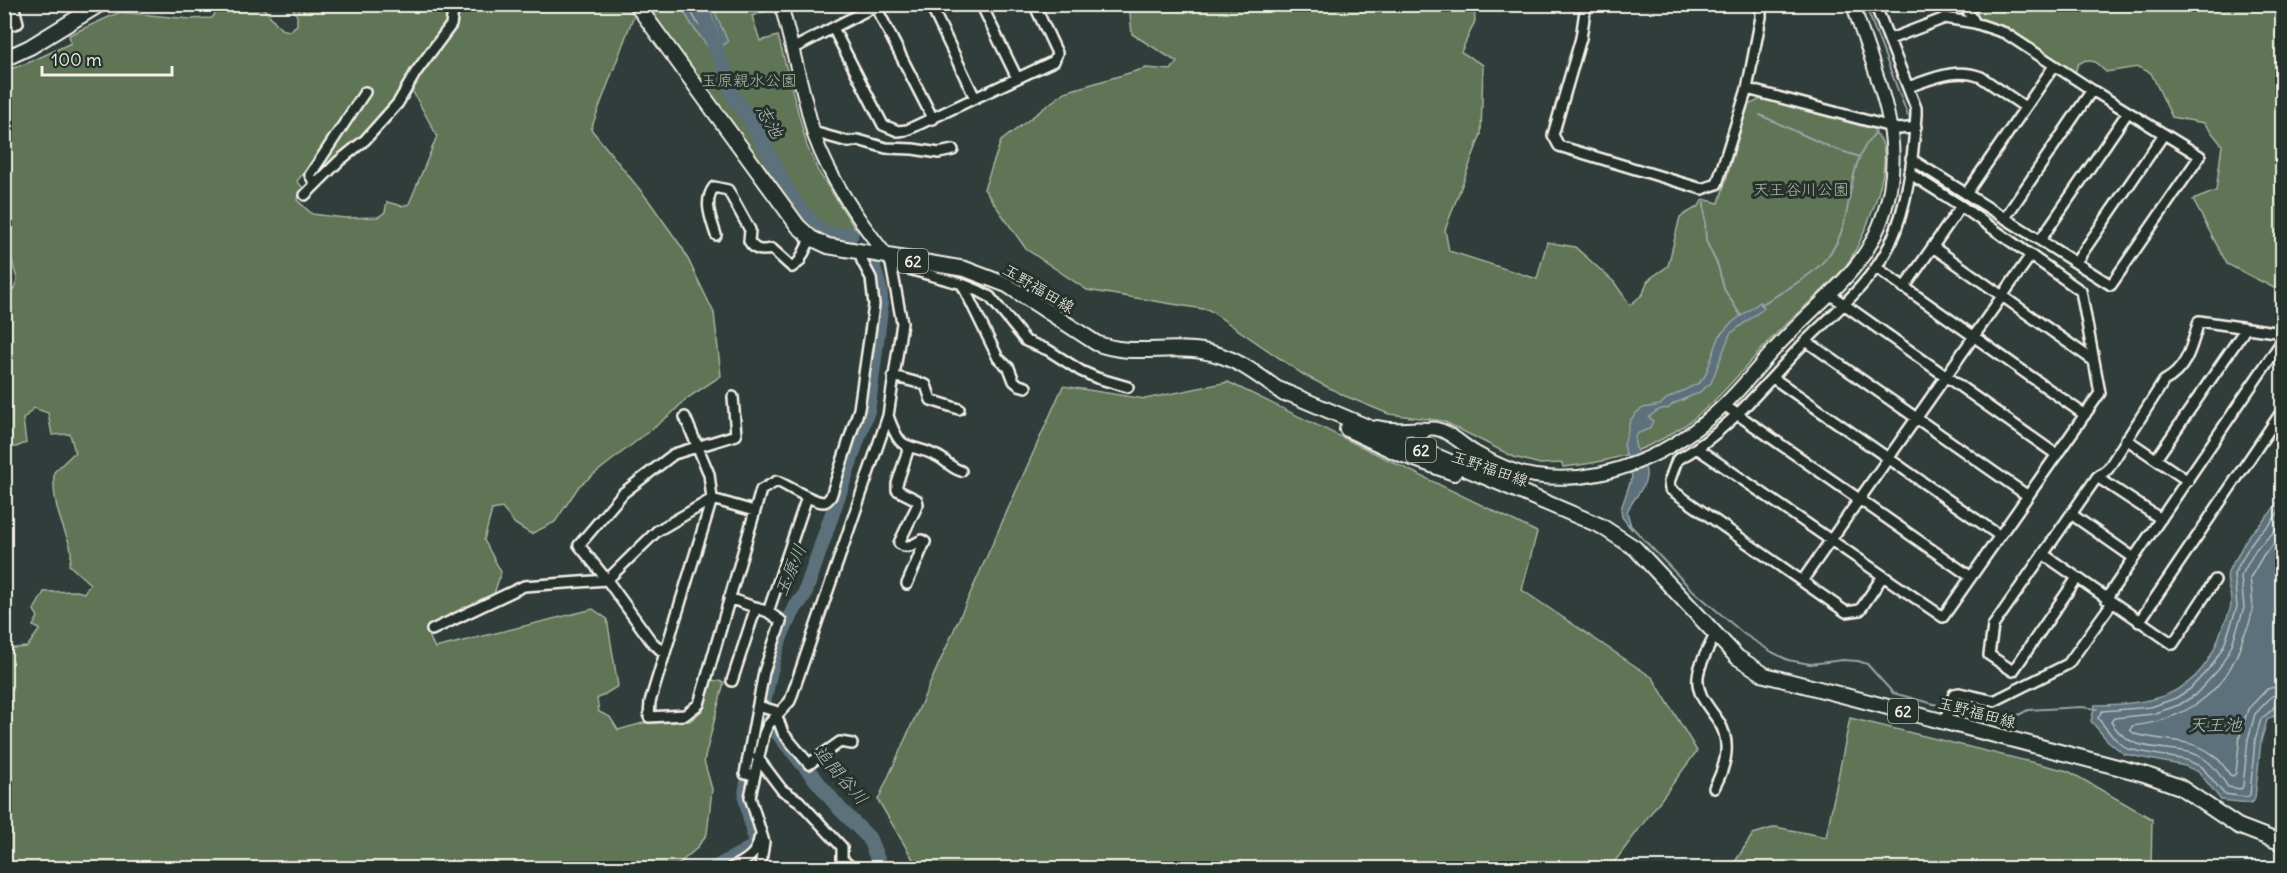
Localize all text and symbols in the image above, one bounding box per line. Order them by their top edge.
scale bar [42,39,172,77]
text: 100 m [51,48,102,71]
park label: 玉原親水公園 [701,70,797,90]
water label: 志池 [751,100,789,143]
park label: 天王谷川公園 [1753,179,1849,199]
road number: 62 [898,249,928,273]
street label: 玉野福田線 [1000,259,1078,317]
road number: 62 [1406,438,1436,462]
street label: 玉野福田線 [1449,446,1531,490]
water label: 玉原川 [769,541,811,599]
street label: 玉野福田線 [1936,692,2018,732]
road number: 62 [1888,699,1918,723]
water label: 天王池 [2188,713,2243,736]
water label: 追間谷川 [809,740,873,810]

